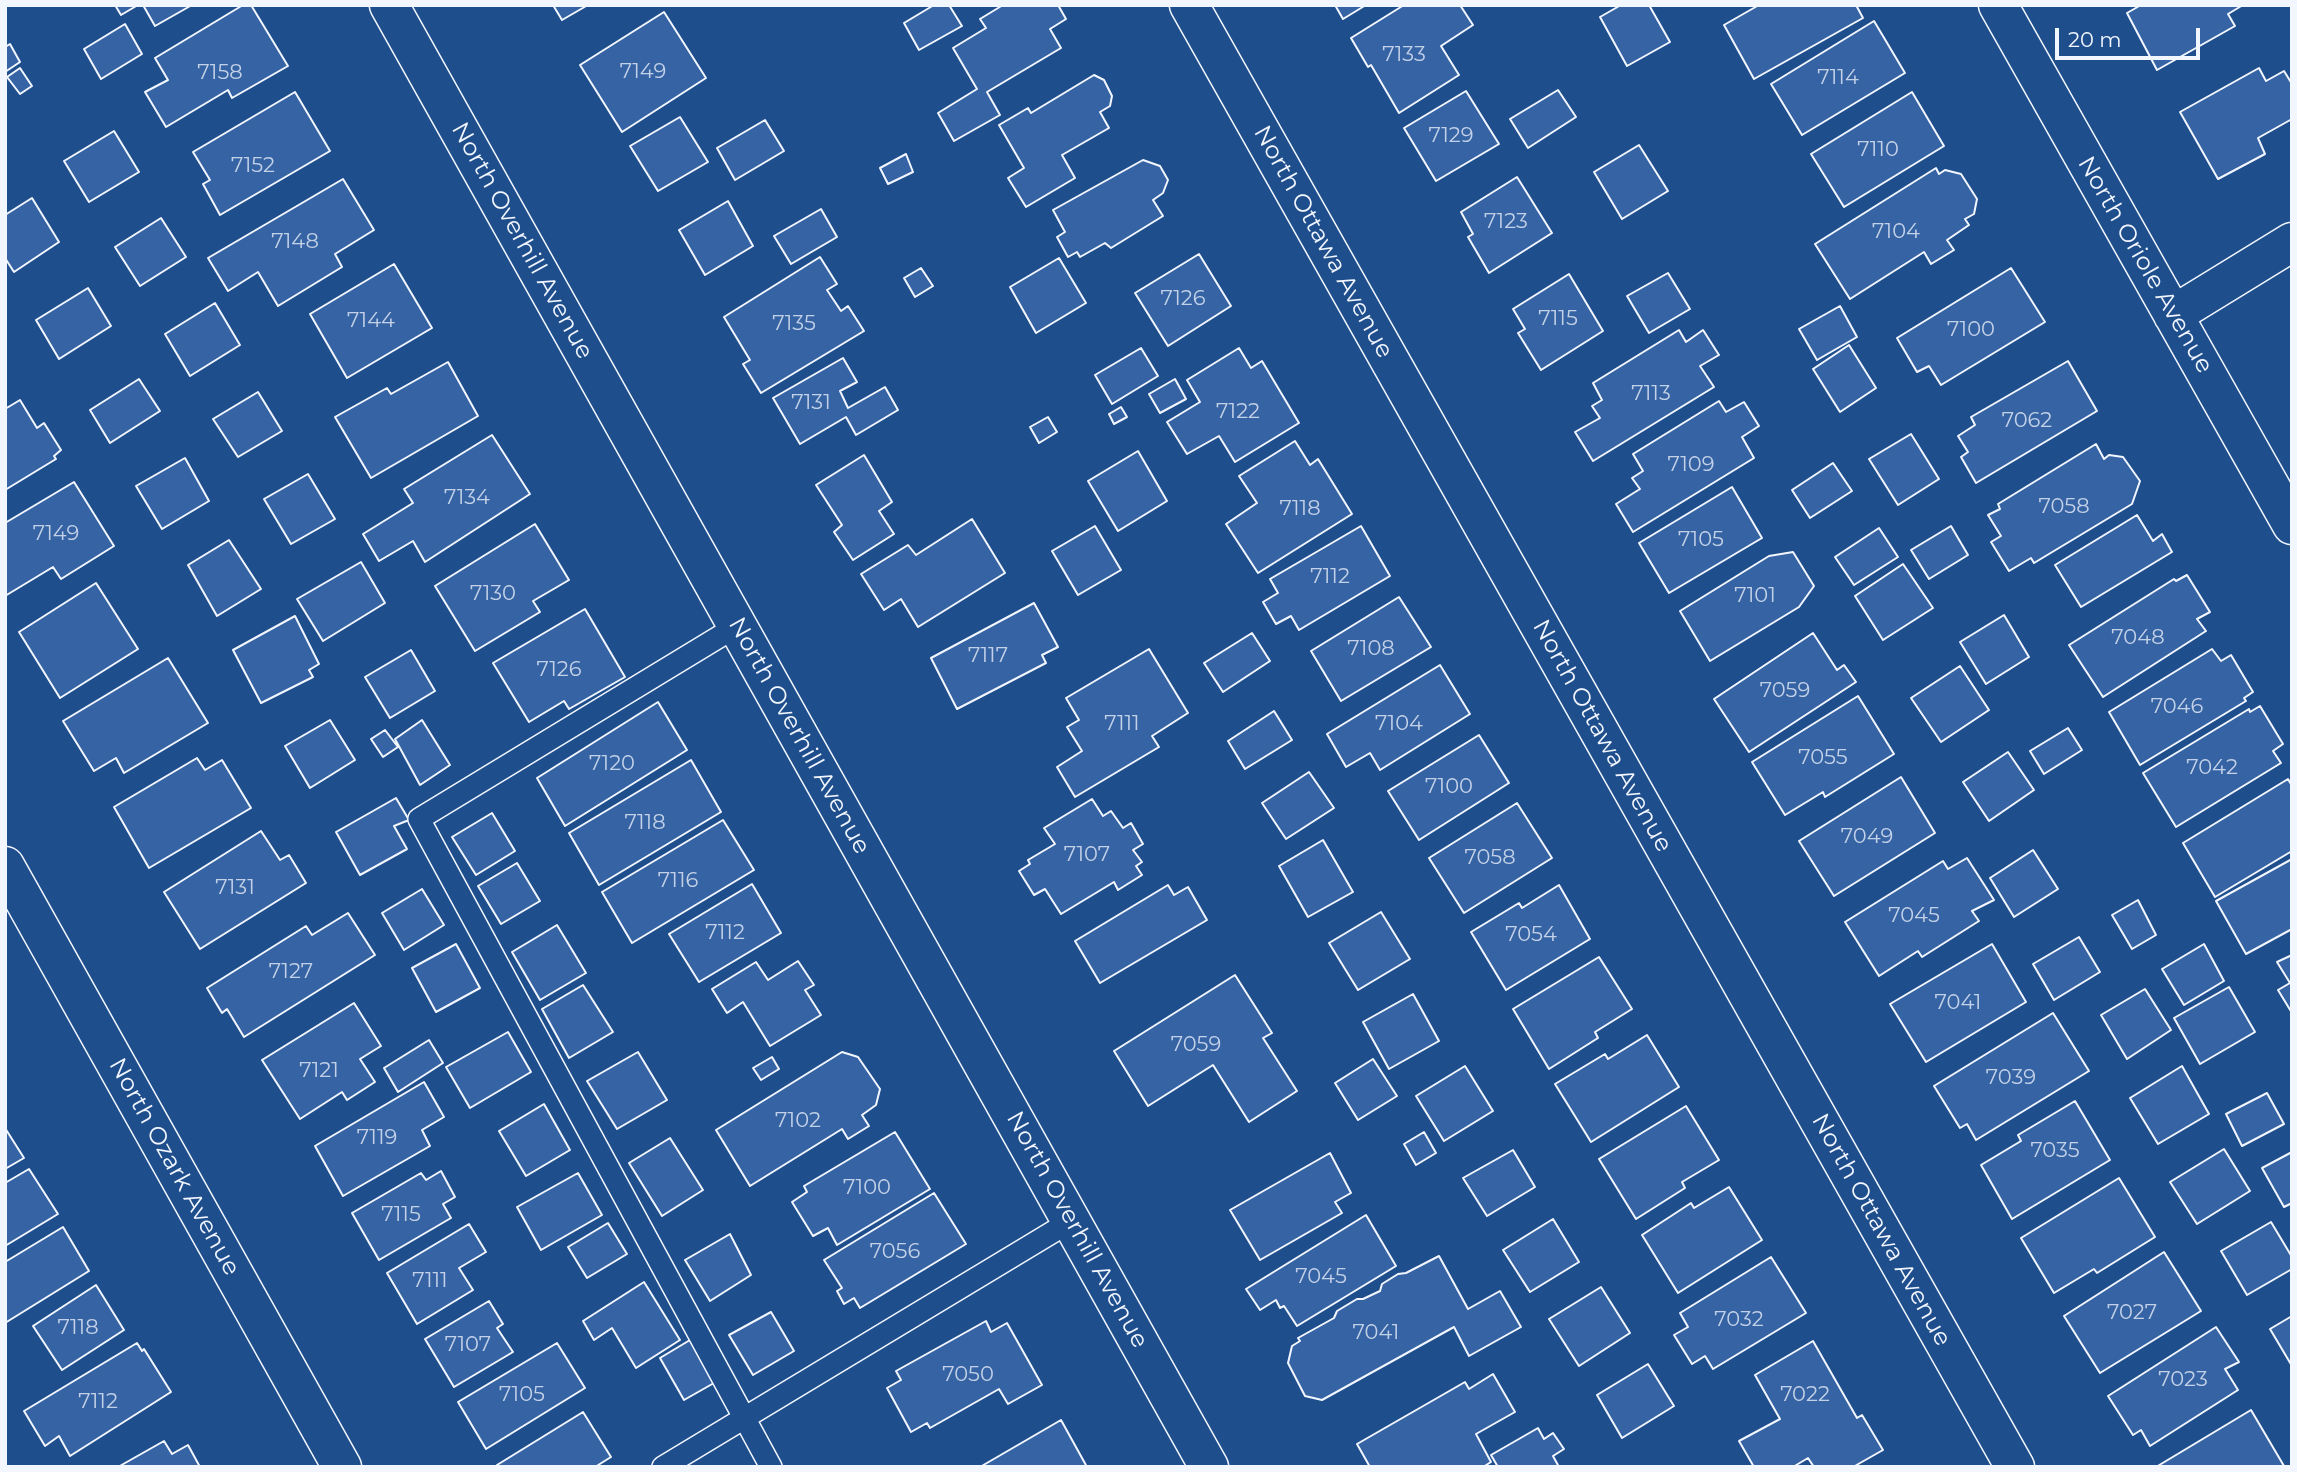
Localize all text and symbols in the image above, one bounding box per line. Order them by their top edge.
scale bar [2059,14,2204,58]
text: 20 m [2068,27,2122,52]
house number: 7133 [1382,42,1426,68]
house number: 7149 [620,59,666,85]
house number: 7158 [197,60,243,86]
house number: 7114 [1817,65,1859,91]
street label: North Overhill Avenue [445,118,599,364]
street label: North Ottawa Avenue [1247,121,1399,363]
house number: 7129 [1429,123,1473,149]
house number: 7110 [1857,137,1899,163]
street label: North Oriole Avenue [2071,151,2219,379]
house number: 7152 [231,153,275,179]
house number: 7123 [1484,209,1528,235]
house number: 7104 [1872,219,1920,245]
house number: 7148 [271,229,319,255]
house number: 7126 [1161,286,1205,312]
house number: 7115 [1538,306,1578,332]
house number: 7144 [347,308,395,334]
house number: 7135 [772,311,816,337]
house number: 7100 [1947,317,1995,343]
house number: 7113 [1631,381,1671,407]
house number: 7131 [791,390,831,416]
house number: 7122 [1216,399,1260,425]
house number: 7062 [2002,408,2052,434]
house number: 7109 [1668,452,1714,478]
house number: 7134 [444,485,490,511]
house number: 7058 [2038,494,2090,520]
house number: 7118 [1279,496,1321,522]
house number: 7149 [33,521,79,547]
house number: 7105 [1678,527,1724,553]
house number: 7112 [1310,564,1350,590]
house number: 7130 [470,581,516,607]
house number: 7101 [1734,583,1776,609]
street label: North Overhill Avenue [722,613,876,859]
street label: North Ottawa Avenue [1526,615,1678,857]
house number: 7048 [2111,625,2165,651]
house number: 7108 [1347,636,1395,662]
house number: 7117 [968,643,1008,669]
house number: 7126 [537,657,581,683]
house number: 7059 [1760,678,1810,704]
house number: 7046 [2151,694,2203,720]
house number: 7111 [1104,711,1140,737]
house number: 7104 [1375,711,1423,737]
house number: 7055 [1798,745,1848,771]
house number: 7120 [589,751,635,777]
house number: 7042 [2186,755,2238,781]
house number: 7100 [1425,774,1473,800]
house number: 7118 [624,810,666,836]
house number: 7049 [1841,824,1893,850]
house number: 7107 [1064,842,1110,868]
house number: 7058 [1464,845,1516,871]
house number: 7116 [658,868,698,894]
house number: 7131 [215,875,255,901]
house number: 7045 [1888,903,1940,929]
house number: 7112 [705,920,745,946]
house number: 7054 [1505,922,1557,948]
house number: 7127 [269,959,313,985]
house number: 7041 [1935,990,1981,1016]
house number: 7059 [1171,1032,1221,1058]
street label: North Ozark Avenue [102,1053,246,1281]
house number: 7121 [299,1058,339,1084]
house number: 7039 [1986,1065,2036,1091]
street label: North Overhill Avenue [1000,1107,1154,1353]
house number: 7102 [775,1108,821,1134]
street label: North Ottawa Avenue [1805,1109,1957,1351]
house number: 7119 [357,1125,397,1151]
house number: 7035 [2030,1138,2080,1164]
house number: 7100 [843,1175,891,1201]
house number: 7115 [381,1202,421,1228]
house number: 7056 [870,1239,920,1265]
house number: 7045 [1295,1264,1347,1290]
house number: 7111 [412,1268,448,1294]
house number: 7027 [2107,1300,2157,1326]
house number: 7032 [1714,1307,1764,1333]
house number: 7118 [57,1315,99,1341]
house number: 7041 [1353,1320,1399,1346]
house number: 7107 [445,1332,491,1358]
house number: 7050 [942,1362,994,1388]
house number: 7023 [2158,1367,2208,1393]
house number: 7105 [499,1382,545,1408]
house number: 7022 [1780,1382,1830,1408]
house number: 7112 [78,1389,118,1415]

